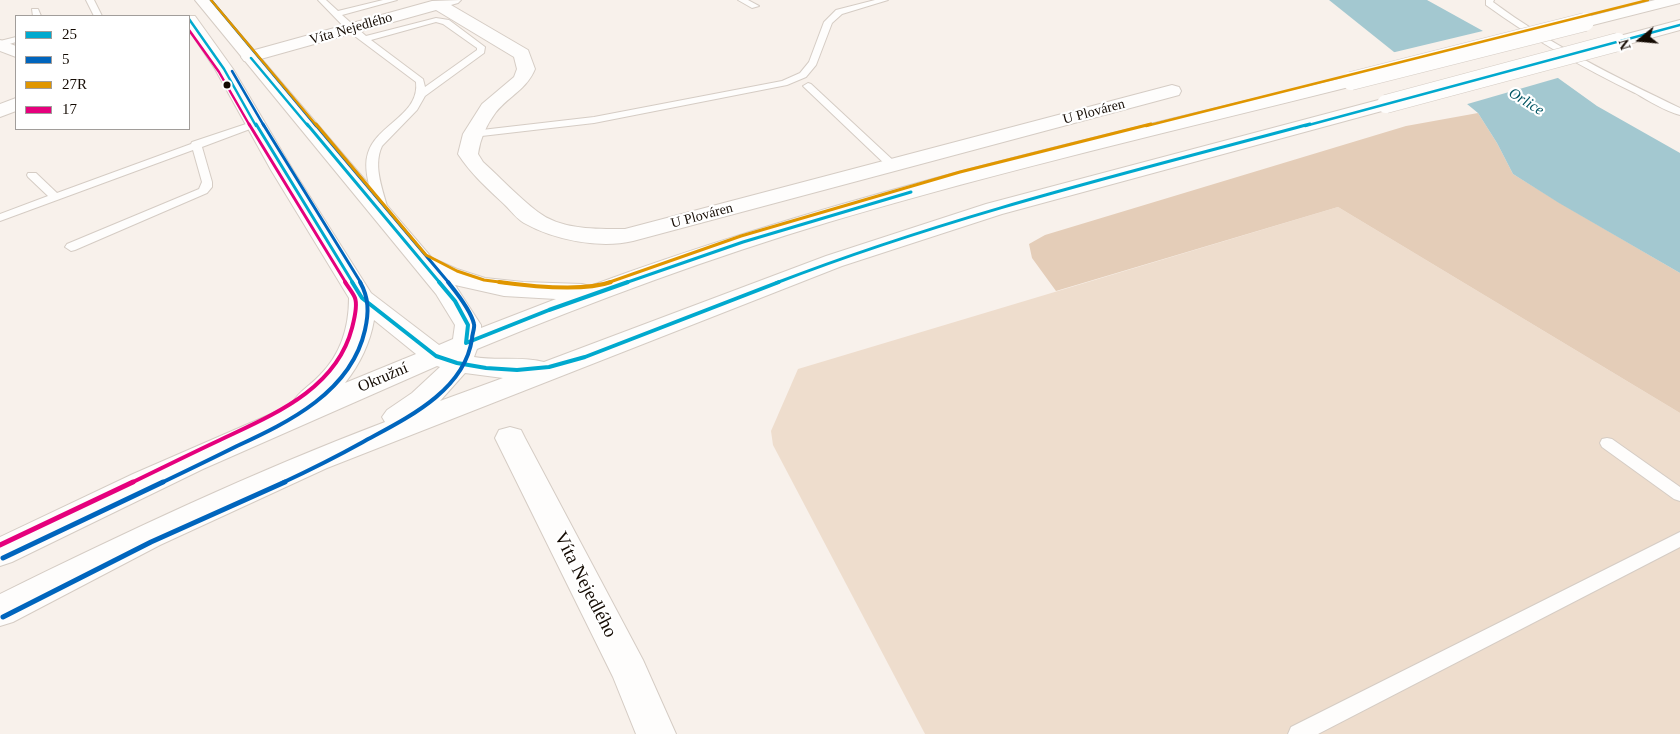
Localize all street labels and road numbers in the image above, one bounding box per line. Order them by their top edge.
street label: Víta Nejedlého [308,9,394,49]
street label: U Plováren [1061,96,1127,128]
street label: U Plováren [669,200,735,232]
street label: Okružní [355,359,411,397]
street label: Víta Nejedlého [549,528,621,642]

